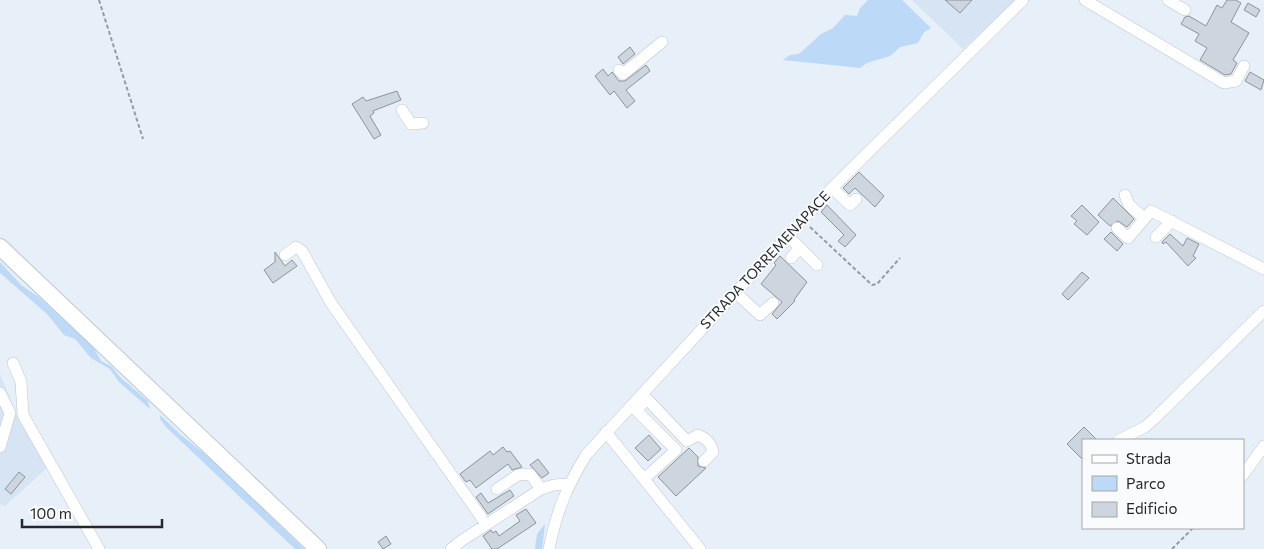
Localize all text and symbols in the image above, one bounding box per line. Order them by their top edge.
street label: STRADA TORREMENAPACE [696,187,833,332]
legend [1082,439,1244,529]
text: Strada [1126,449,1171,467]
text: Parco [1126,474,1165,492]
scale bar [22,496,162,528]
text: Edificio [1126,499,1177,517]
text: 100 m [30,504,72,522]

